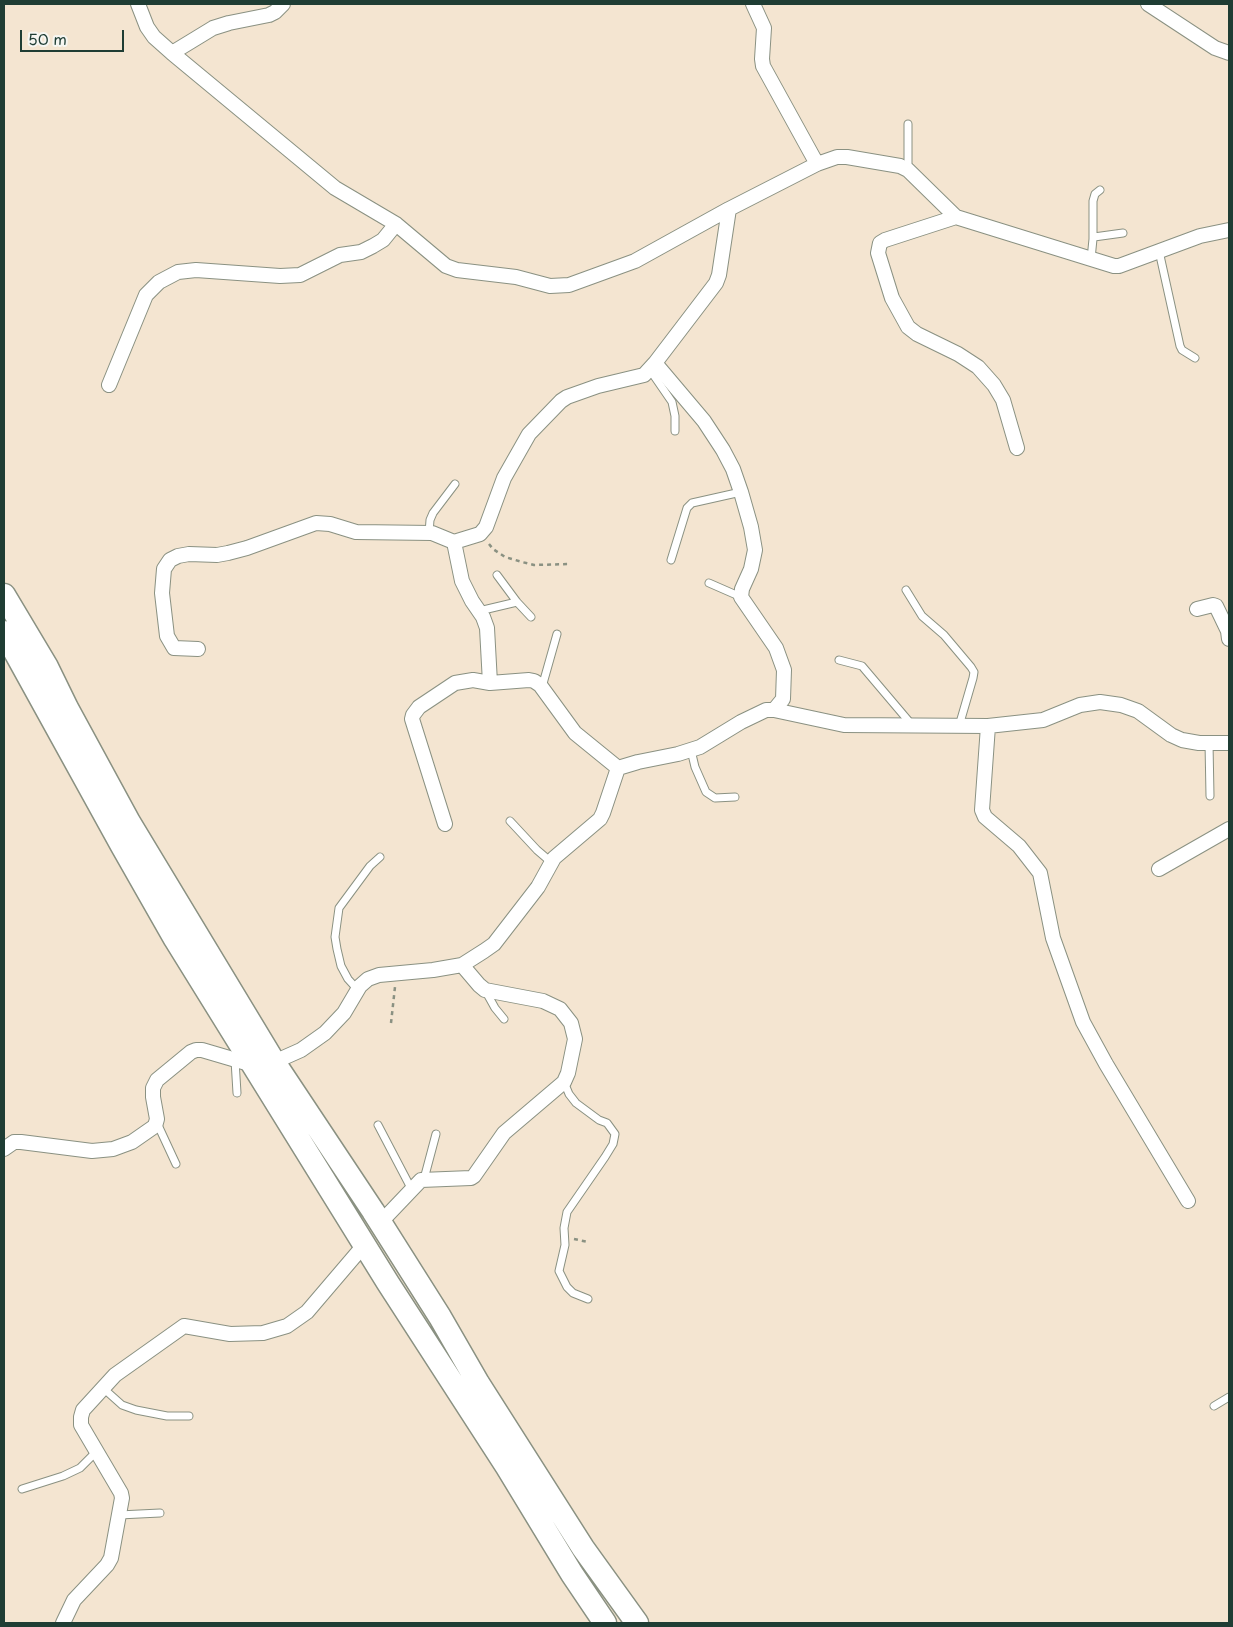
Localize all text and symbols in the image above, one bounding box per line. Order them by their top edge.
scale bar [22,20,126,52]
text: 50 m [28,27,67,50]

